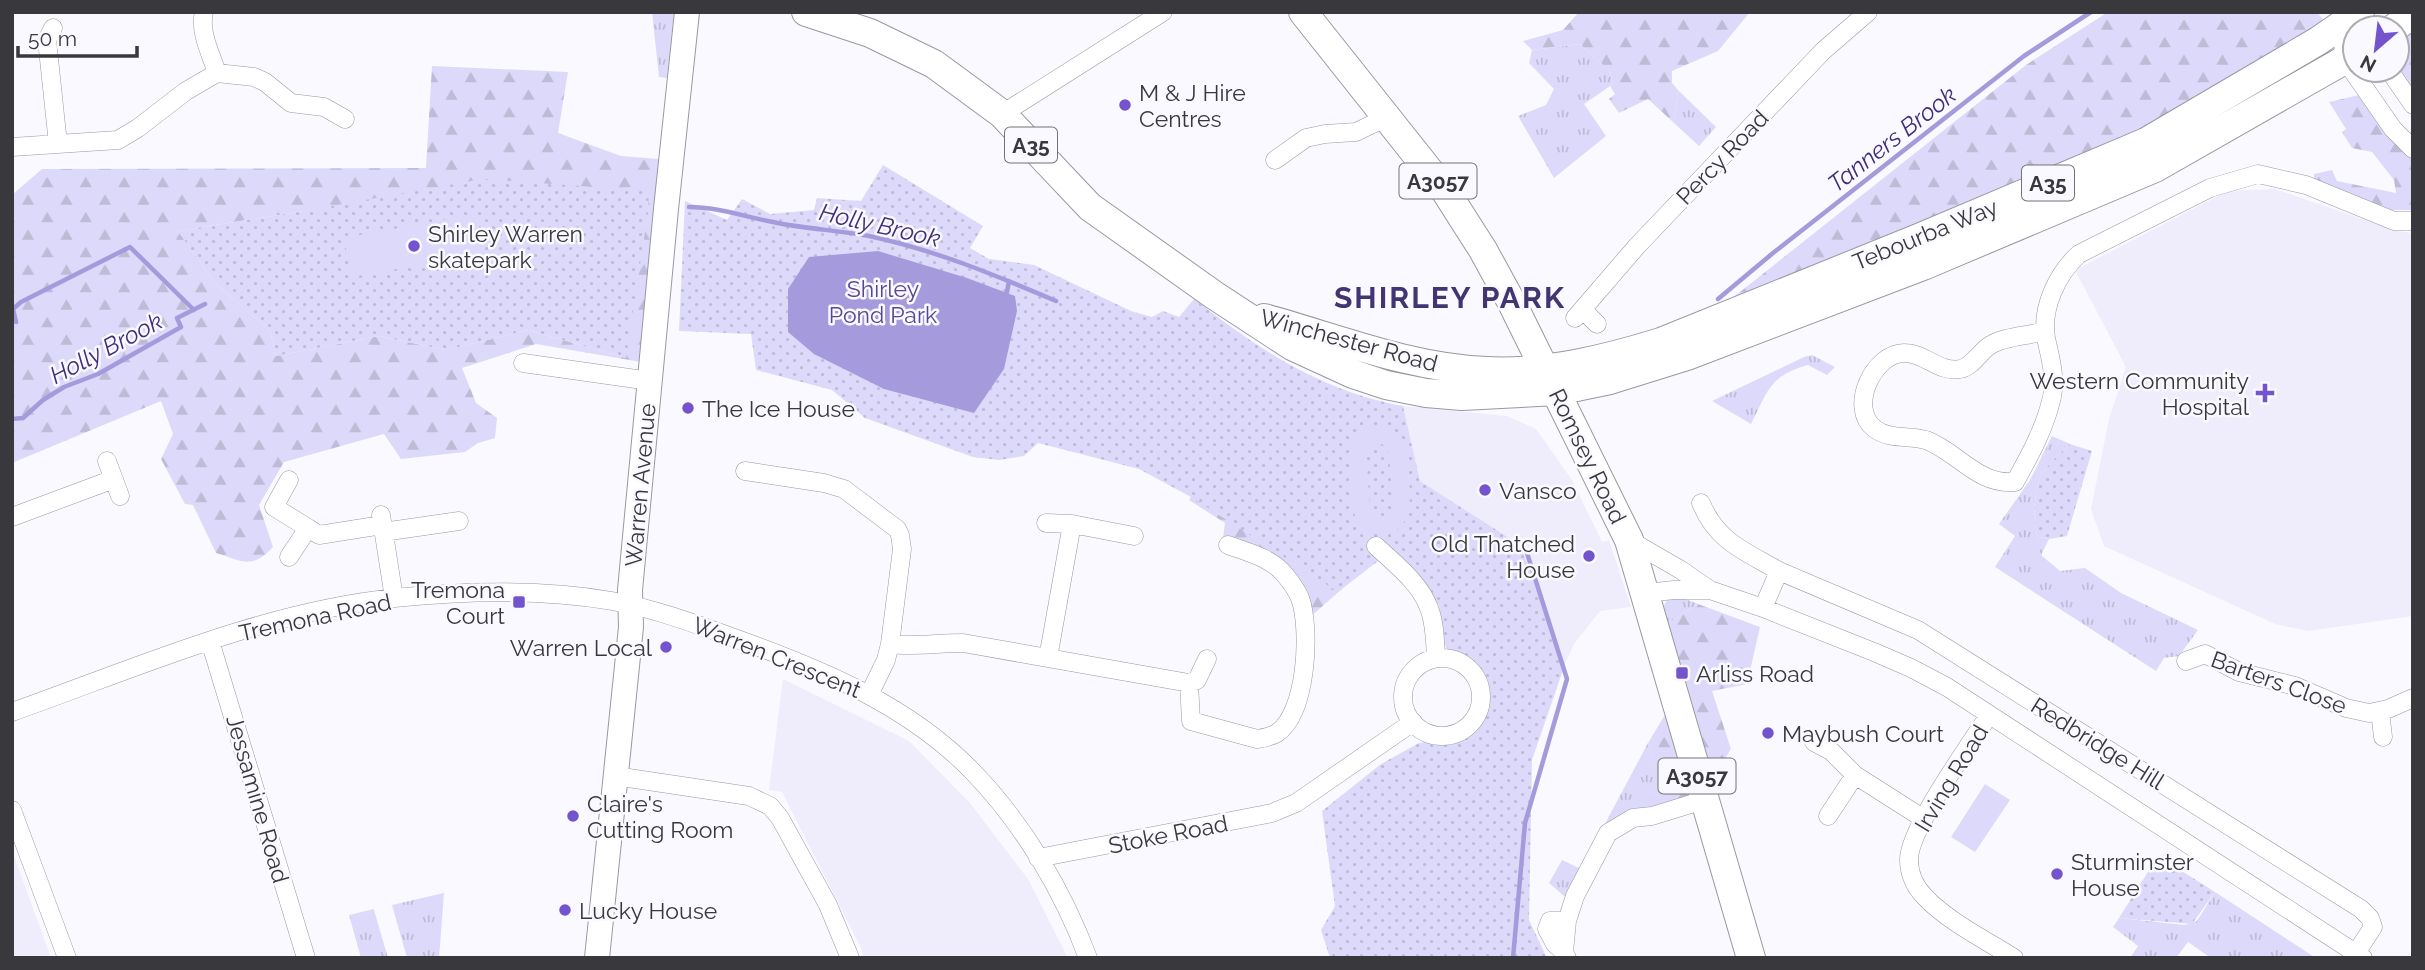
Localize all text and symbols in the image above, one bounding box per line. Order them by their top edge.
scale bar [18,14,136,58]
north arrow [2341,14,2411,84]
text: 50 m [28,26,77,51]
text: N [2356,51,2380,77]
place label: M & J Hire Centres [1139,79,1246,132]
water label: Tanners Brook [1822,80,1962,198]
marker: M & J Hire Centres [1117,97,1133,113]
street label: Percy Road [1670,104,1774,210]
road number: A35 [1005,128,1057,162]
road number: A3057 [1400,164,1476,198]
road number: A35 [2022,166,2074,200]
street label: Tebourba Way [1849,193,2001,275]
water label: Holly Brook [817,197,944,253]
place label: Shirley Warren skatepark [428,220,583,273]
marker: Shirley Warren skatepark [406,238,422,254]
park label: Shirley Pond Park [829,275,937,328]
district label: SHIRLEY PARK [1334,280,1566,315]
street label: Winchester Road [1257,303,1441,377]
water label: Holly Brook [45,306,167,390]
place label: Western Community Hospital [2030,367,2250,420]
marker: Western Community Hospital [2255,383,2275,403]
street label: Romsey Road [1544,384,1632,528]
place label: The Ice House [702,395,855,422]
marker: The Ice House [680,400,696,416]
street label: Warren Avenue [619,402,661,568]
place label: Vansco [1499,477,1577,504]
marker: Vansco [1477,482,1493,498]
place label: Old Thatched House [1431,530,1575,583]
marker: Old Thatched House [1581,548,1597,564]
place label: Tremona Court [411,576,505,629]
street label: Tremona Road [236,588,394,646]
marker: Tremona Court [511,594,527,610]
street label: Warren Crescent [689,611,865,703]
place label: Warren Local [510,634,653,661]
marker: Warren Local [658,639,674,655]
street label: Barters Close [2208,645,2350,719]
place label: Arliss Road [1696,660,1814,687]
marker: Arliss Road [1674,665,1690,681]
street label: Redbridge Hill [2026,691,2170,795]
street label: Jessamine Road [221,712,295,886]
place label: Maybush Court [1782,720,1944,747]
street label: Irving Road [1909,720,1993,836]
marker: Maybush Court [1760,725,1776,741]
road number: A3057 [1658,758,1736,794]
place label: Claire's Cutting Room [587,790,734,843]
marker: Claire's Cutting Room [565,808,581,824]
street label: Stoke Road [1106,809,1230,859]
place label: Sturminster House [2071,848,2194,901]
marker: Sturminster House [2049,866,2065,882]
place label: Lucky House [579,897,717,924]
marker: Lucky House [557,902,573,918]

